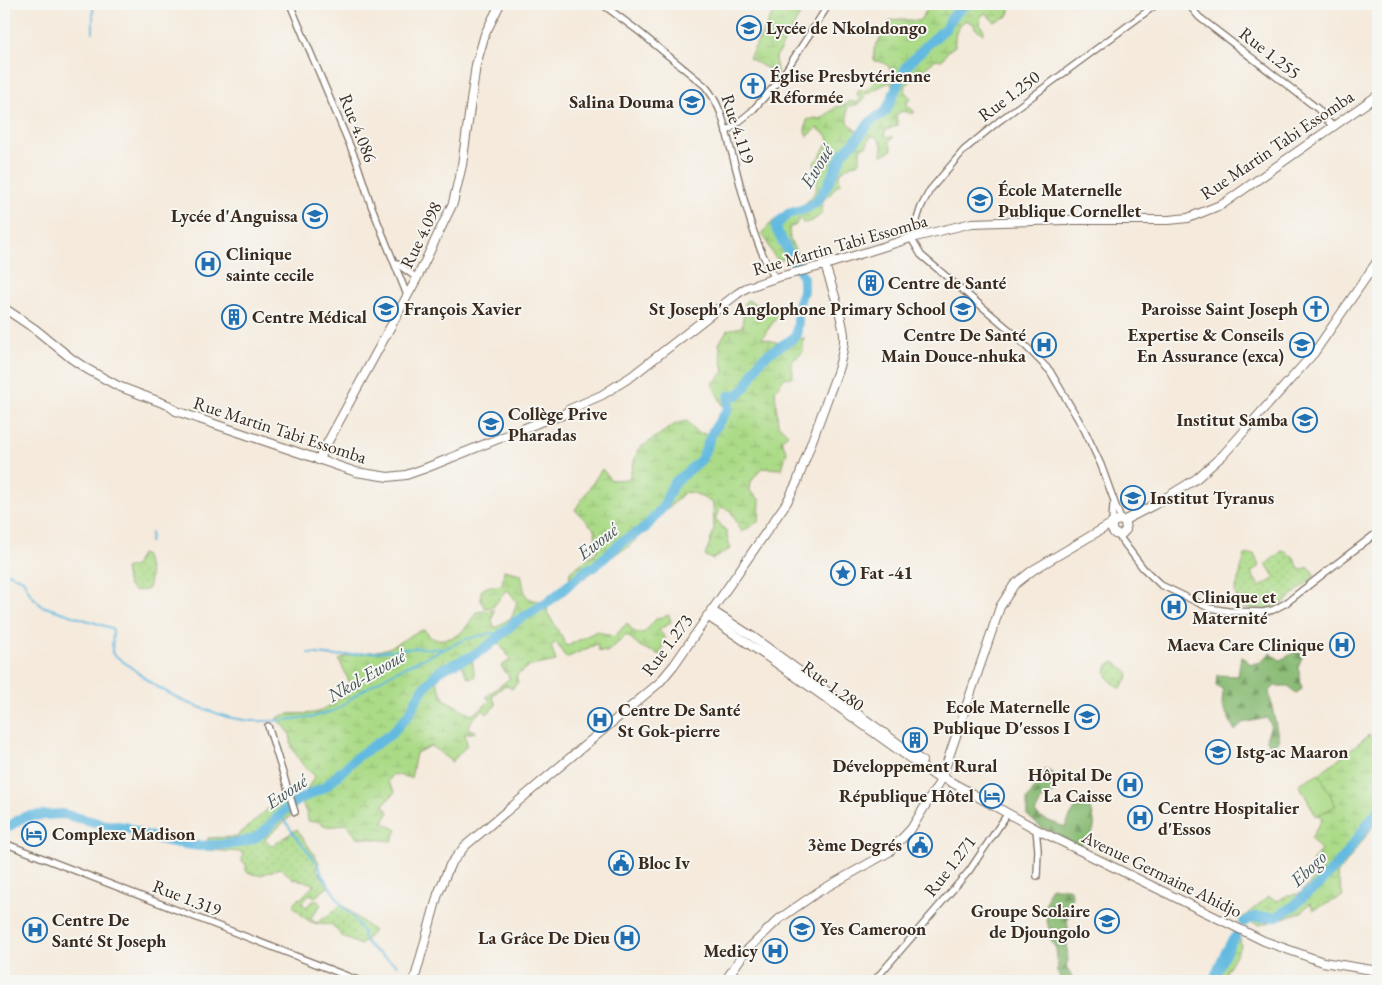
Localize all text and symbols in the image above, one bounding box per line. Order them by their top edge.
school or university icon: Lycée de Nkolndongo [736,15,762,41]
place label: Lycée de Nkolndongo [766,16,927,39]
street label: Rue 1.255 [1235,21,1306,84]
place label: Église Presbytérienne Réformée [770,64,931,108]
street label: Rue 1.250 [973,65,1045,126]
church icon: Église Presbytérienne Réformée [740,73,766,99]
street label: Rue Martin Tabi Essomba [1195,84,1359,205]
school or university icon: Salina Douma [679,89,705,115]
street label: Rue 4.086 [334,90,383,166]
place label: Salina Douma [569,90,674,113]
street label: Rue 4.119 [716,91,761,167]
water label: Ewoué [793,139,840,193]
place label: École Maternelle Publique Cornellet [998,178,1142,222]
school or university icon: École Maternelle Publique Cornellet [967,187,993,213]
street label: Rue 4.098 [395,198,447,272]
school or university icon: Lycée d'Anguissa [302,203,328,229]
place label: Lycée d'Anguissa [171,204,298,227]
street label: Rue Martin Tabi Essomba [750,208,931,280]
place label: Clinique sainte cecile [226,242,314,286]
hospital icon: Clinique sainte cecile [195,251,221,277]
building icon: Centre de Santé [858,270,884,296]
place label: Centre de Santé [888,271,1007,294]
school or university icon: François Xavier [373,296,399,322]
school or university icon: St Joseph's Anglophone Primary School [950,296,976,322]
church icon: Paroisse Saint Joseph [1303,296,1329,322]
place label: François Xavier [404,297,522,320]
place label: St Joseph's Anglophone Primary School [649,297,946,320]
place label: Paroisse Saint Joseph [1141,297,1298,320]
building icon: Centre Médical [221,304,247,330]
place label: Centre Médical [252,305,367,328]
place label: Centre De Santé Main Douce-nhuka [881,323,1026,367]
place label: Expertise & Conseils En Assurance (exca) [1128,323,1284,367]
hospital icon: Centre De Santé Main Douce-nhuka [1031,332,1057,358]
school or university icon: Expertise & Conseils En Assurance (exca) [1289,332,1315,358]
street label: Rue Martin Tabi Essomba [191,391,370,469]
place label: Collège Prive Pharadas [508,402,608,446]
school or university icon: Institut Samba [1292,407,1318,433]
place label: Institut Samba [1176,408,1288,431]
school or university icon: Collège Prive Pharadas [478,411,504,437]
school or university icon: Institut Tyranus [1120,485,1146,511]
place label: Institut Tyranus [1150,486,1274,509]
water label: Ewoué [571,517,624,566]
place icon: Fat -41 [830,560,856,586]
place label: Fat -41 [860,561,913,584]
place label: Clinique et Maternité [1192,585,1277,629]
hospital icon: Clinique et Maternité [1161,594,1187,620]
street label: Rue 1.273 [636,609,697,680]
hospital icon: Maeva Care Clinique [1329,632,1355,658]
place label: Maeva Care Clinique [1167,633,1324,656]
water label: Nkol-Ewoué [322,642,411,708]
street label: Rue 1.280 [798,655,869,716]
place label: Ecole Maternelle Publique D'essos I [933,695,1070,739]
place label: Centre De Santé St Gok-pierre [618,698,741,742]
school or university icon: Ecole Maternelle Publique D'essos I [1074,704,1100,730]
hospital icon: Centre De Santé St Gok-pierre [587,707,613,733]
building icon: Développement Rural [902,727,928,753]
school or university icon: Istg-ac Maaron [1205,739,1231,765]
place label: Istg-ac Maaron [1236,740,1348,763]
place label: Développement Rural [833,754,997,777]
place label: Hôpital De La Caisse [1028,763,1112,807]
water label: Ewoué [259,767,313,815]
hospital icon: Hôpital De La Caisse [1117,772,1143,798]
hotel icon: République Hôtel [979,783,1005,809]
place label: République Hôtel [839,784,974,807]
place label: Centre Hospitalier d'Essos [1158,796,1300,840]
hospital icon: Centre Hospitalier d'Essos [1127,805,1153,831]
hotel icon: Complexe Madison [21,821,47,847]
place label: Complexe Madison [52,822,196,845]
street label: Avenue Germaine Ahidjo [1077,824,1246,922]
street label: Rue 1.271 [918,830,981,901]
public building icon: 3ème Degrés [907,832,933,858]
place label: 3ème Degrés [807,833,902,856]
water label: Ebogo [1284,845,1332,893]
public building icon: Bloc Iv [608,850,634,876]
place label: Bloc Iv [638,851,690,874]
street label: Rue 1.319 [150,874,225,921]
place label: Groupe Scolaire de Djoungolo [971,899,1090,943]
place label: Centre De Santé St Joseph [52,908,166,952]
school or university icon: Groupe Scolaire de Djoungolo [1094,908,1120,934]
school or university icon: Yes Cameroon [789,916,815,942]
hospital icon: Centre De Santé St Joseph [22,917,48,943]
place label: Yes Cameroon [820,917,926,940]
hospital icon: La Grâce De Dieu [614,925,640,951]
place label: La Grâce De Dieu [478,926,610,949]
hospital icon: Medicy [762,938,788,964]
place label: Medicy [703,939,758,962]

